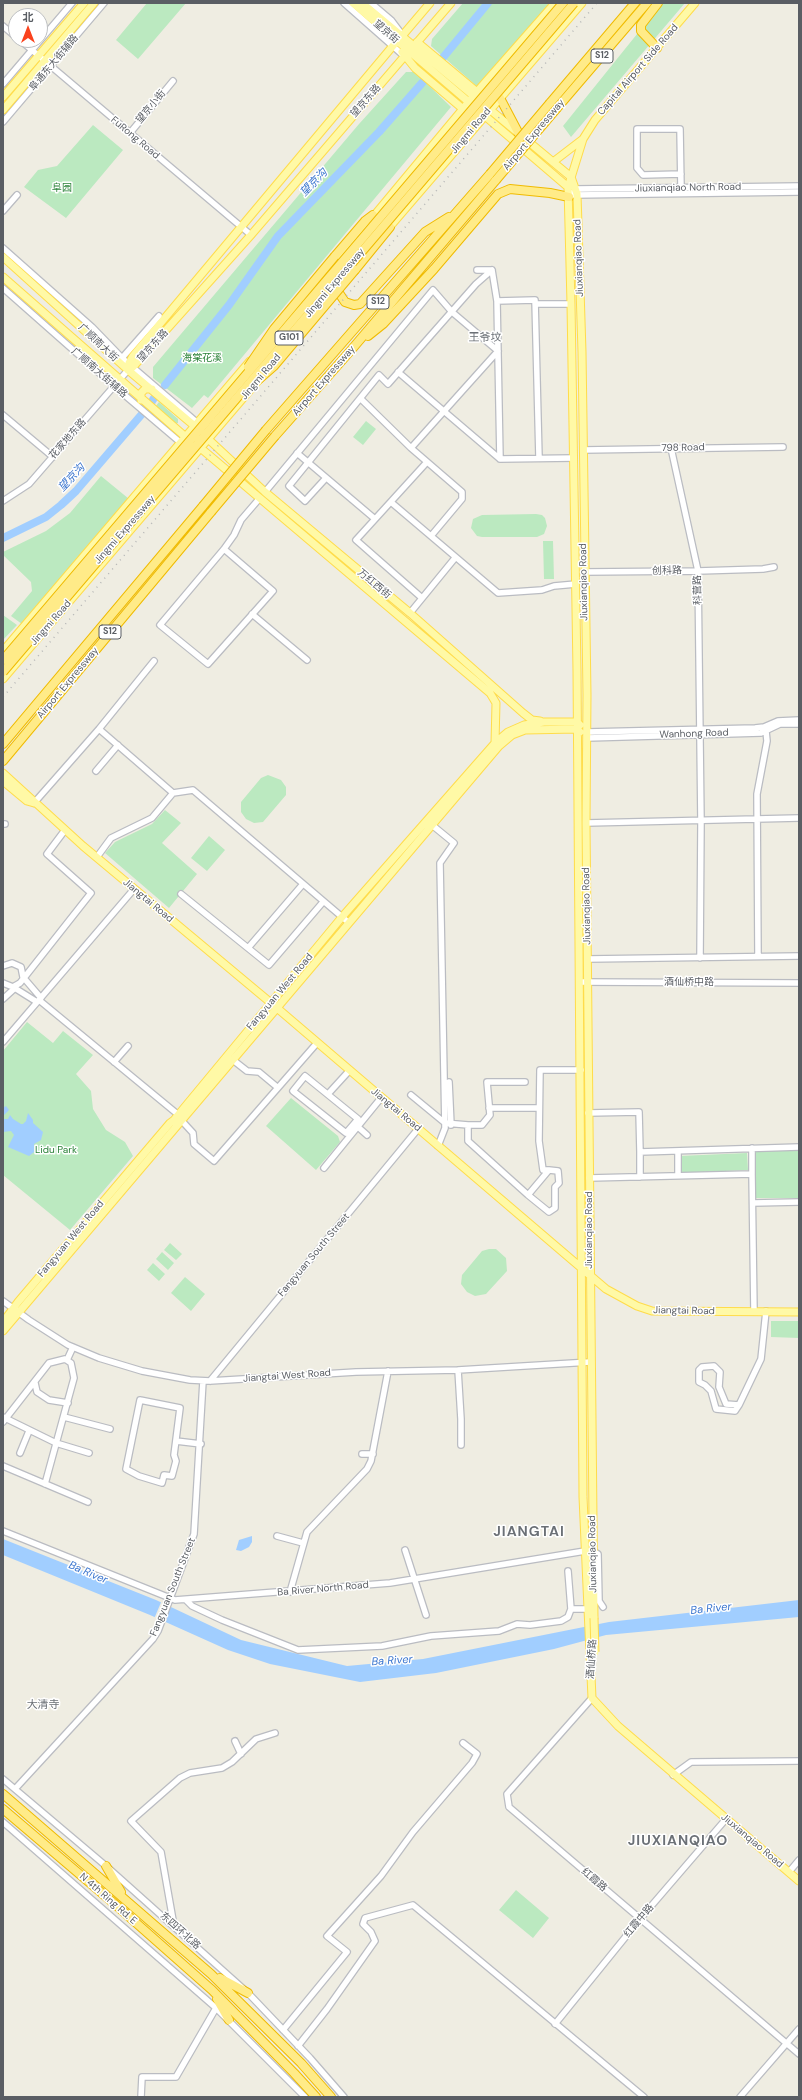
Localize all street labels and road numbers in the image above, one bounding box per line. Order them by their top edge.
street label: 望京街 [371,18,401,46]
street label: Capital Airport Side Road [595,22,681,118]
street label: 阜通东大街辅路 [27,32,81,94]
road number: S12 [591,49,613,63]
street label: 望京东路 [348,82,384,120]
street label: 望京小街 [134,88,168,126]
street label: Airport Expressway [501,97,567,173]
street label: Jingmi Road [448,106,494,156]
street label: FuRong Road [108,114,162,162]
street label: Jiuxianqiao North Road [635,181,741,195]
street label: Jiuxianqiao Road [572,219,586,297]
street label: Jingmi Expressway [302,246,368,320]
road number: S12 [367,295,389,309]
street label: 广顺南大街 [76,322,120,364]
street label: 望京东路 [135,327,171,365]
road number: G101 [275,331,303,345]
street label: Airport Expressway [290,343,358,419]
street label: 广顺南大街辅路 [69,346,129,400]
street label: Jingmi Road [238,352,284,402]
street label: 花家地东路 [47,416,89,462]
street label: 798 Road [661,442,705,454]
street label: Jingmi Expressway [92,493,158,567]
street label: Jiuxianqiao Road [577,543,591,621]
street label: 创科路 [652,565,682,577]
street label: 万红西街 [355,567,393,601]
street label: 科营路 [692,575,704,605]
street label: Jingmi Road [28,598,74,648]
road number: S12 [99,625,121,639]
street label: Airport Expressway [35,645,101,721]
street label: Wanhong Road [659,727,729,741]
street label: Jiuxianqiao Road [580,867,594,945]
street label: Jiangtai Road [120,877,176,925]
street label: Fangyuan West Road [244,951,316,1033]
street label: 酒仙桥中路 [664,976,714,988]
street label: Jiangtai Road [368,1086,424,1134]
street label: Jiuxianqiao Road [583,1191,595,1269]
street label: Fangyuan West Road [35,1198,107,1280]
street label: Fangyuan South Street [276,1211,352,1299]
street label: Jiangtai Road [653,1304,715,1318]
street label: Jiangtai West Road [243,1367,331,1385]
street label: Jiuxianqiao Road [586,1515,600,1593]
street label: Fangyuan South Street [148,1536,198,1638]
street label: Ba River North Road [277,1579,369,1599]
street label: 酒仙桥路 [585,1639,599,1679]
street label: Jiuxianqiao Road [718,1811,786,1871]
street label: 红霞路 [579,1866,609,1894]
street label: N 4th Ring Rd. E [77,1871,139,1927]
street label: 红霞中路 [622,1902,656,1940]
street label: 东四环北路 [157,1910,203,1952]

